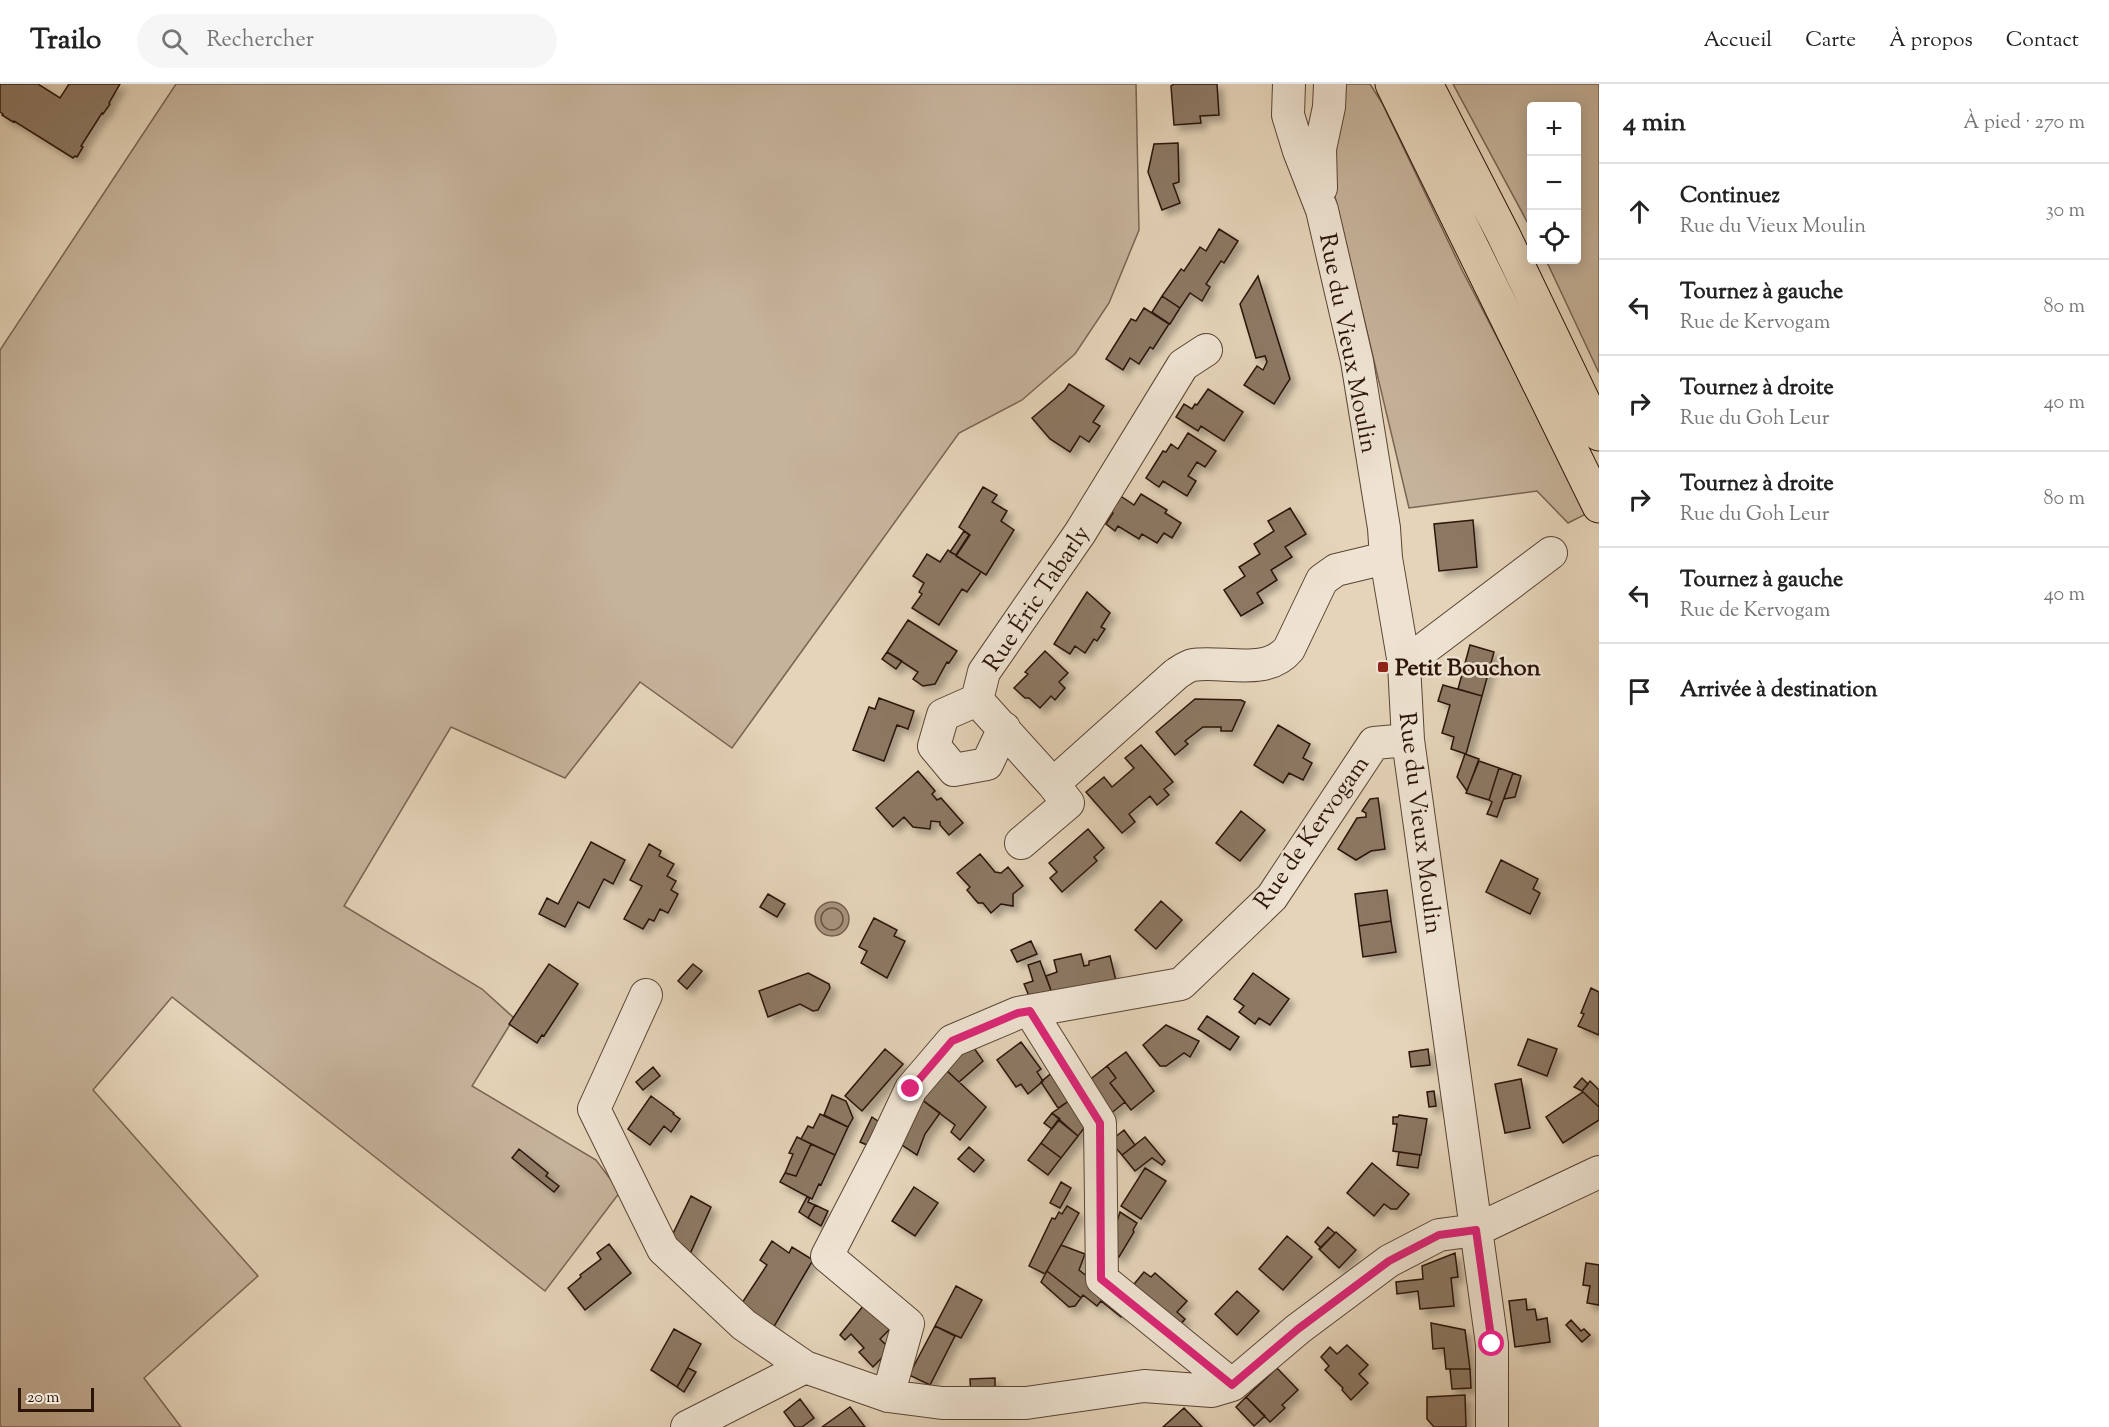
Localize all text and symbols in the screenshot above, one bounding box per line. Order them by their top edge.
search box [137,14,557,68]
text: Trailo [30,21,101,61]
icon: search [158,25,191,58]
text: Rechercher [206,25,314,57]
text: Accueil [1704,26,1772,56]
text: Carte [1805,26,1856,56]
text: À propos [1889,26,1973,56]
text: Contact [2006,26,2079,56]
map controls [1527,102,1581,264]
button: + [1527,102,1581,156]
text: 4 min [1623,105,1686,142]
text: À pied · 270 m [1963,109,2085,138]
button: − [1527,156,1581,210]
text: Continuez [1680,181,1780,213]
icon: ahead [1623,195,1656,228]
text: 30 m [2046,197,2085,226]
button: locate [1527,210,1581,264]
text: Rue du Vieux Moulin [1680,213,1866,242]
street label: Rue du Vieux Moulin [1309,231,1385,456]
text: Tournez à gauche [1680,277,1843,309]
icon: left [1623,291,1656,324]
text: 80 m [2044,293,2085,322]
text: Rue de Kervogam [1680,309,1830,338]
text: Tournez à droite [1680,373,1834,405]
icon: right [1623,387,1656,420]
text: 40 m [2044,389,2085,418]
text: Rue du Goh Leur [1680,405,1829,434]
text: Tournez à droite [1680,469,1834,501]
icon: right [1623,483,1656,516]
text: 80 m [2044,485,2085,514]
text: Rue du Goh Leur [1680,501,1829,530]
street label: Rue Éric Tabarly [976,519,1099,679]
text: Tournez à gauche [1680,565,1843,597]
icon: left [1623,579,1656,612]
text: 40 m [2044,581,2085,610]
text: Rue de Kervogam [1680,597,1830,626]
place label: Petit Bouchon [1395,652,1542,686]
marker: Petit Bouchon [1376,660,1390,674]
icon: arrive [1623,675,1656,708]
text: Arrivée à destination [1680,675,1877,707]
street label: Rue du Vieux Moulin [1389,710,1449,936]
street label: Rue de Kervogam [1247,749,1378,917]
route end [897,1075,923,1101]
route start [1478,1330,1504,1356]
scale bar [18,1385,94,1412]
text: 20 m [27,1387,60,1410]

